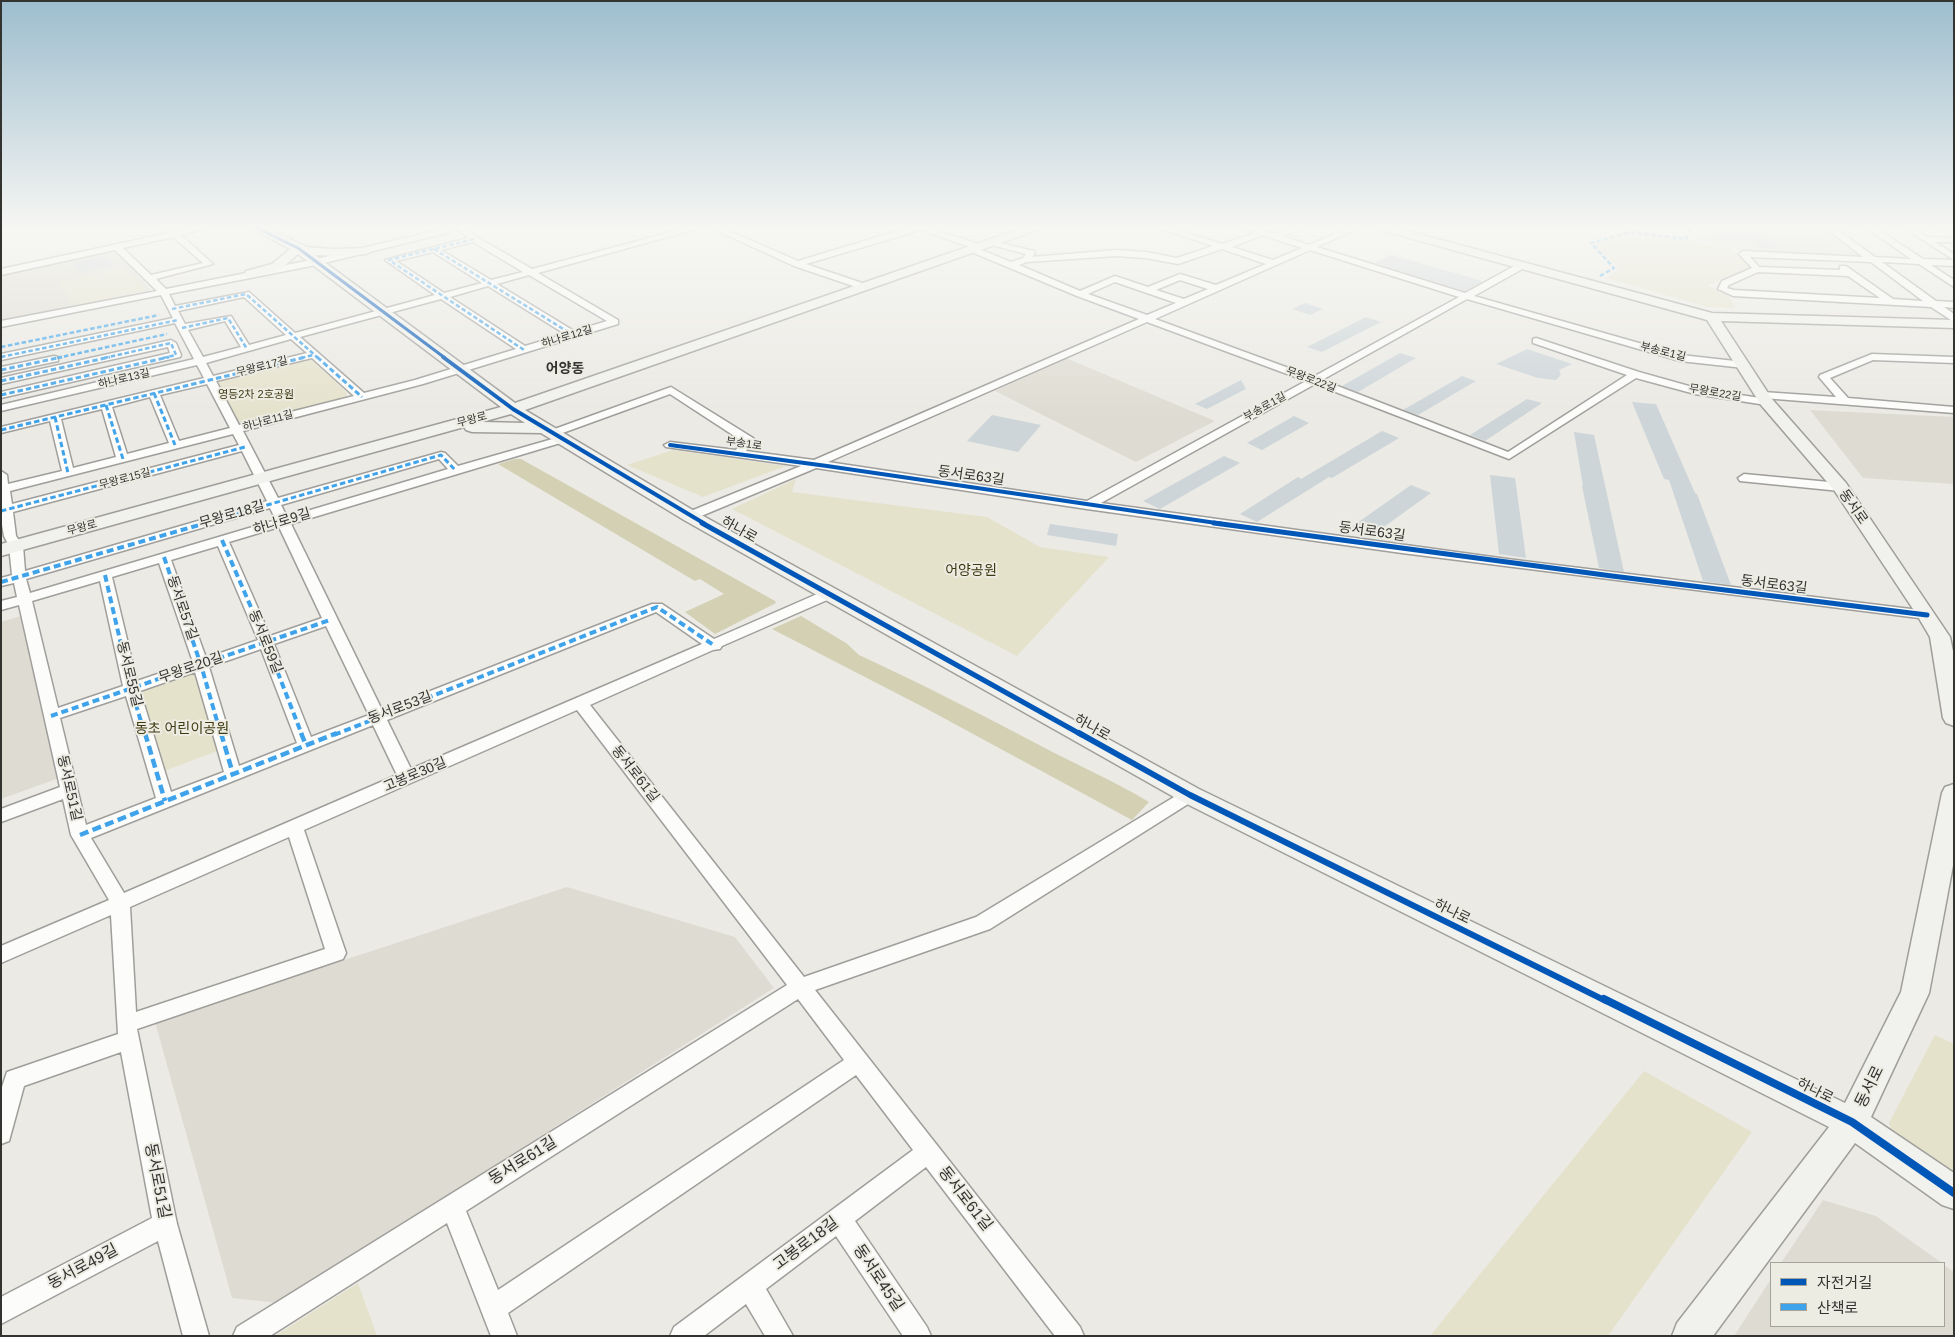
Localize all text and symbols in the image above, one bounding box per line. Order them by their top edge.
street label: 하나로12길 [540,323,594,351]
street label: 부송로1길 [1639,340,1687,364]
street label: 무왕로17길 [235,354,289,380]
district label: 어양동 [546,361,584,377]
street label: 무왕로22길 [1284,364,1338,396]
street label: 하나로13길 [97,367,151,391]
street label: 무왕로22길 [1688,382,1742,404]
park label: 영등2차 2호공원 [218,388,294,402]
street label: 부송로1길 [1241,390,1289,424]
street label: 하나로11길 [241,408,295,434]
street label: 무왕로 [456,410,488,430]
street label: 부송1로 [725,435,763,453]
street label: 동서로63길 [937,463,1005,489]
street label: 무왕로15길 [98,466,152,492]
street label: 동서로 [1835,486,1871,528]
street label: 무왕로18길 [197,498,267,532]
street label: 하나로9길 [251,505,313,539]
street label: 하나로 [718,513,760,547]
street label: 무왕로 [66,518,98,538]
street label: 동서로63길 [1338,519,1406,545]
park label: 어양공원 [945,563,997,579]
street label: 동서로63길 [1740,573,1808,597]
street label: 동서로57길 [163,574,201,642]
street label: 동서로59길 [245,608,285,676]
street label: 동서로55길 [113,639,145,709]
street label: 무왕로20길 [157,649,225,687]
street label: 동서로53길 [366,688,434,728]
street label: 하나로 [1071,711,1113,745]
park label: 동초 어린이공원 [135,721,229,737]
street label: 동서로61길 [608,742,662,806]
street label: 동서로51길 [53,753,85,823]
street label: 고봉로30길 [381,754,449,796]
street label: 하나로 [1431,896,1473,928]
street label: 동서로 [1852,1063,1888,1111]
street label: 하나로 [1794,1075,1836,1107]
street label: 동서로61길 [485,1133,561,1189]
street label: 동서로51길 [140,1142,174,1220]
street label: 동서로61길 [934,1163,996,1235]
street label: 고봉로18길 [770,1213,842,1275]
street label: 동서로49길 [45,1241,121,1293]
street label: 동서로45길 [849,1241,907,1315]
legend [1770,1262,1945,1327]
text: 자전거길 [1817,1274,1872,1291]
text: 산책로 [1817,1299,1858,1316]

